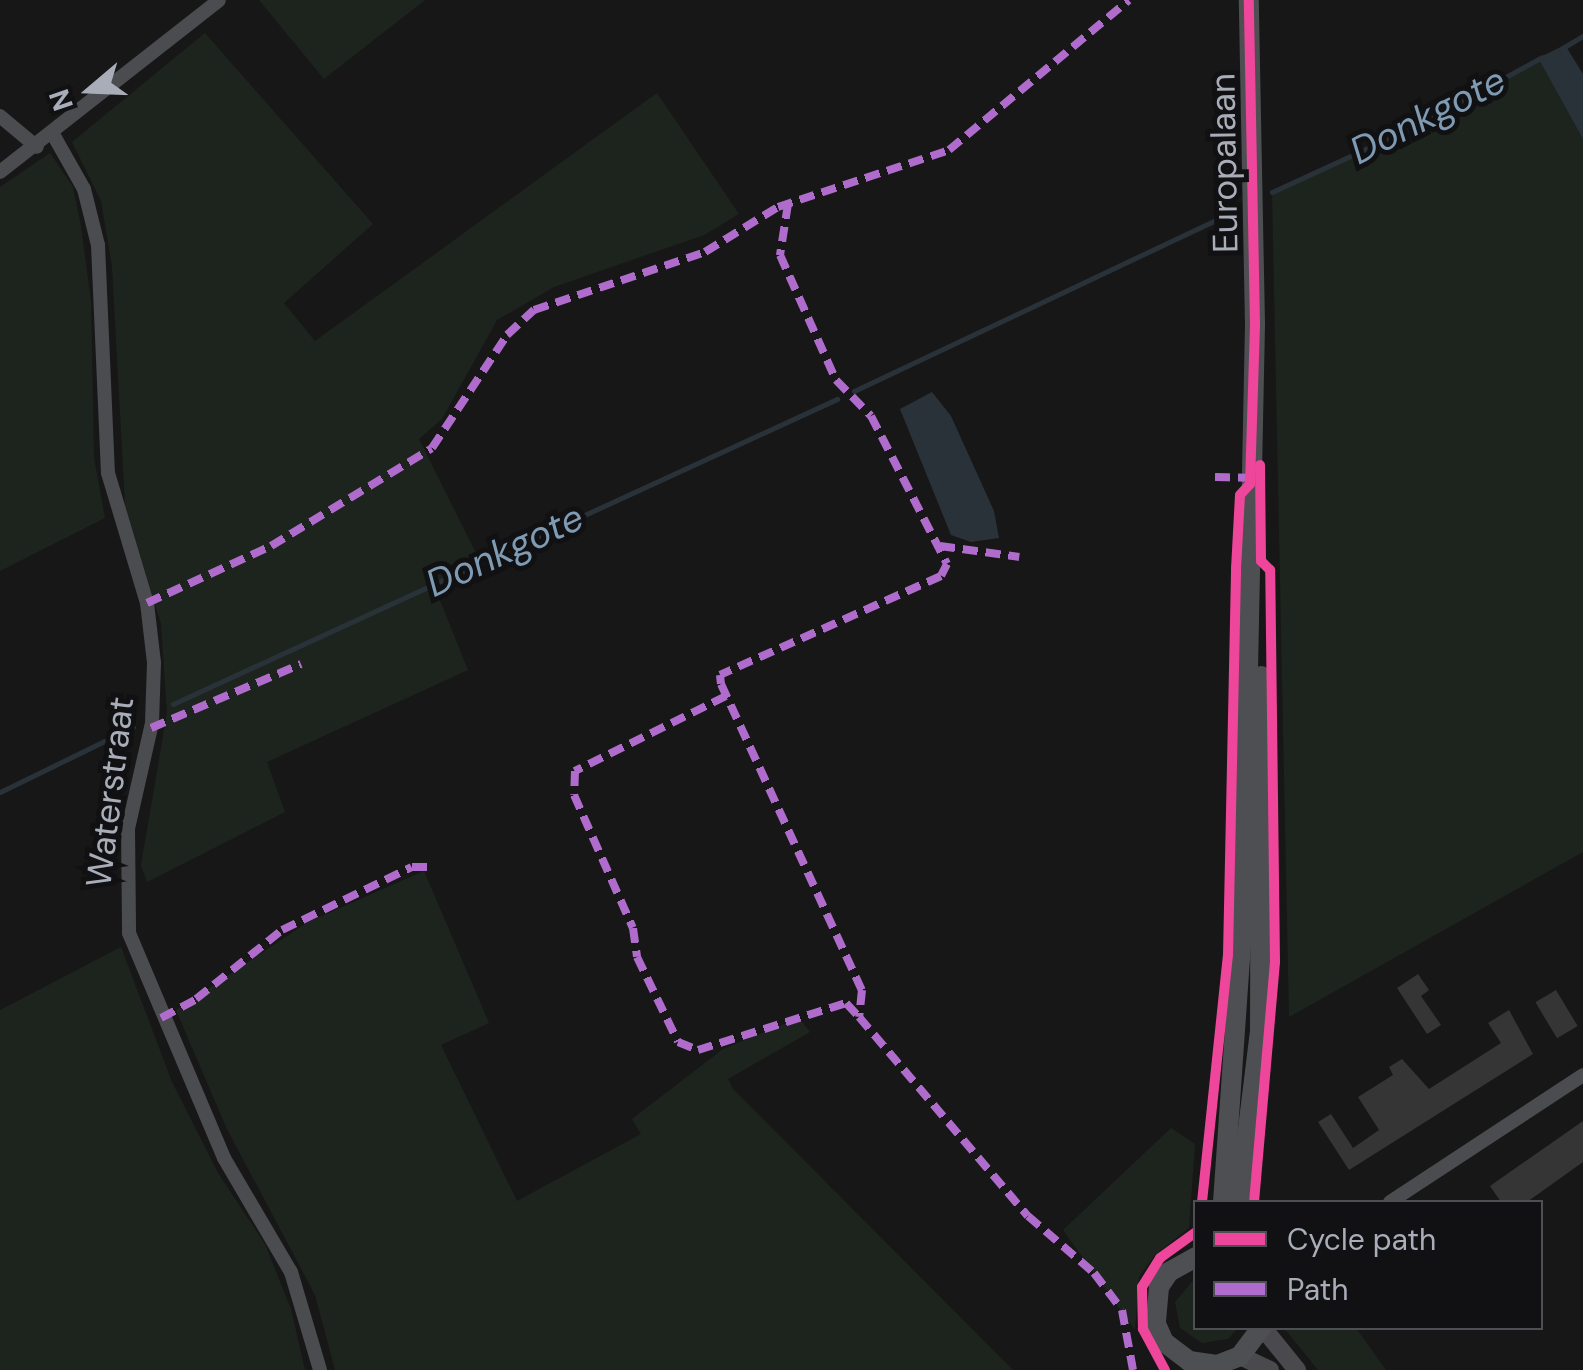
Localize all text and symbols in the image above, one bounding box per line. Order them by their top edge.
north arrow [40,40,140,140]
water label: Donkgote [1343,57,1513,175]
street label: Europalaan [1201,73,1247,253]
text: N [40,84,82,116]
water label: Donkgote [419,495,591,607]
street label: Waterstraat [77,694,143,890]
legend [1193,1200,1543,1330]
text: Cycle path [1287,1220,1436,1259]
text: Path [1287,1270,1349,1309]

